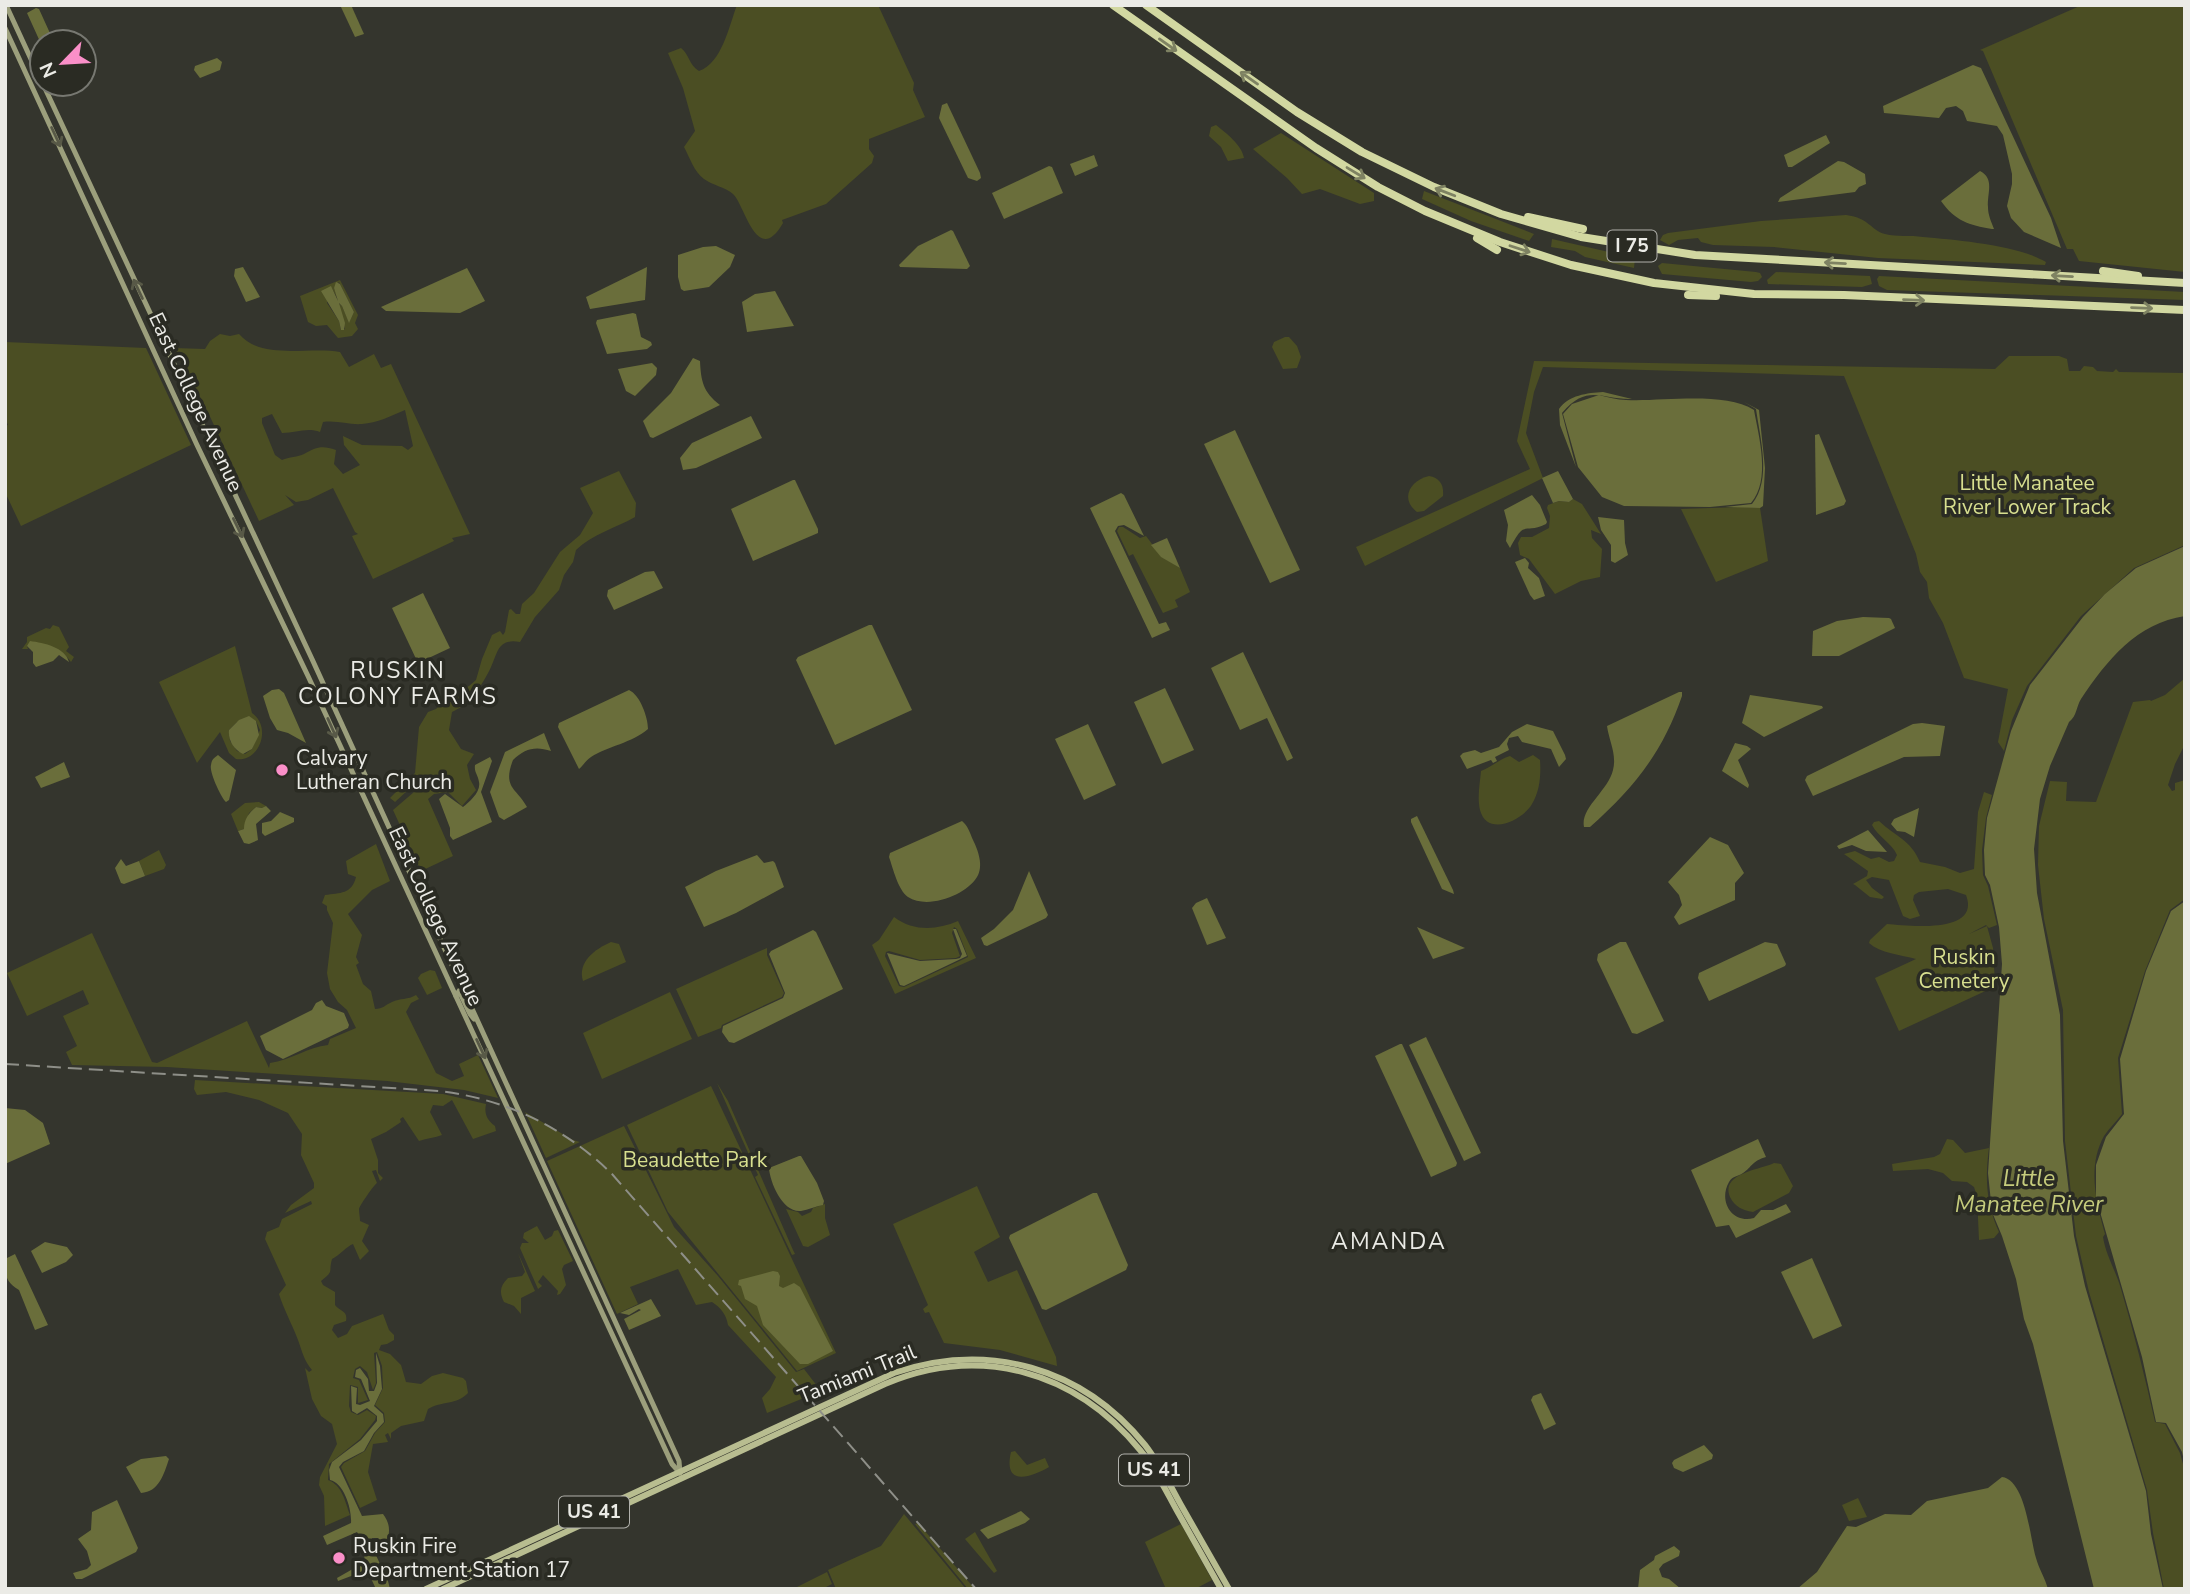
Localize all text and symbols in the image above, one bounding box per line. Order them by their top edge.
north arrow [28,28,98,98]
one-way arrow [1158,38,1177,52]
text: N [34,58,63,82]
one-way arrow [1240,71,1259,85]
one-way arrow [50,125,63,147]
one-way arrow [1346,166,1366,180]
one-way arrow [1435,184,1457,197]
road number: I 75 [1608,230,1656,262]
one-way arrow [1509,244,1531,256]
one-way arrow [1824,257,1847,270]
one-way arrow [2051,269,2074,282]
one-way arrow [131,279,144,300]
one-way arrow [1902,293,1925,306]
one-way arrow [2130,301,2153,315]
street label: East College Avenue [142,308,250,496]
park label: Little Manatee River Lower Track [1943,469,2111,521]
one-way arrow [232,517,245,538]
district label: RUSKIN COLONY FARMS [298,655,498,712]
one-way arrow [326,717,339,738]
place label: Calvary Lutheran Church [296,744,452,796]
marker: Calvary Lutheran Church [274,762,290,778]
street label: East College Avenue [382,822,490,1010]
park label: Ruskin Cemetery [1918,943,2010,995]
one-way arrow [475,1038,488,1059]
park label: Beaudette Park [623,1146,768,1174]
water label: Little Manatee River [1955,1163,2104,1220]
district label: AMANDA [1331,1226,1447,1257]
street label: Tamiami Trail [794,1337,921,1410]
road number: US 41 [1119,1454,1189,1486]
road number: US 41 [559,1496,629,1528]
place label: Ruskin Fire Department Station 17 [353,1532,570,1584]
marker: Ruskin Fire Department Station 17 [331,1550,347,1566]

